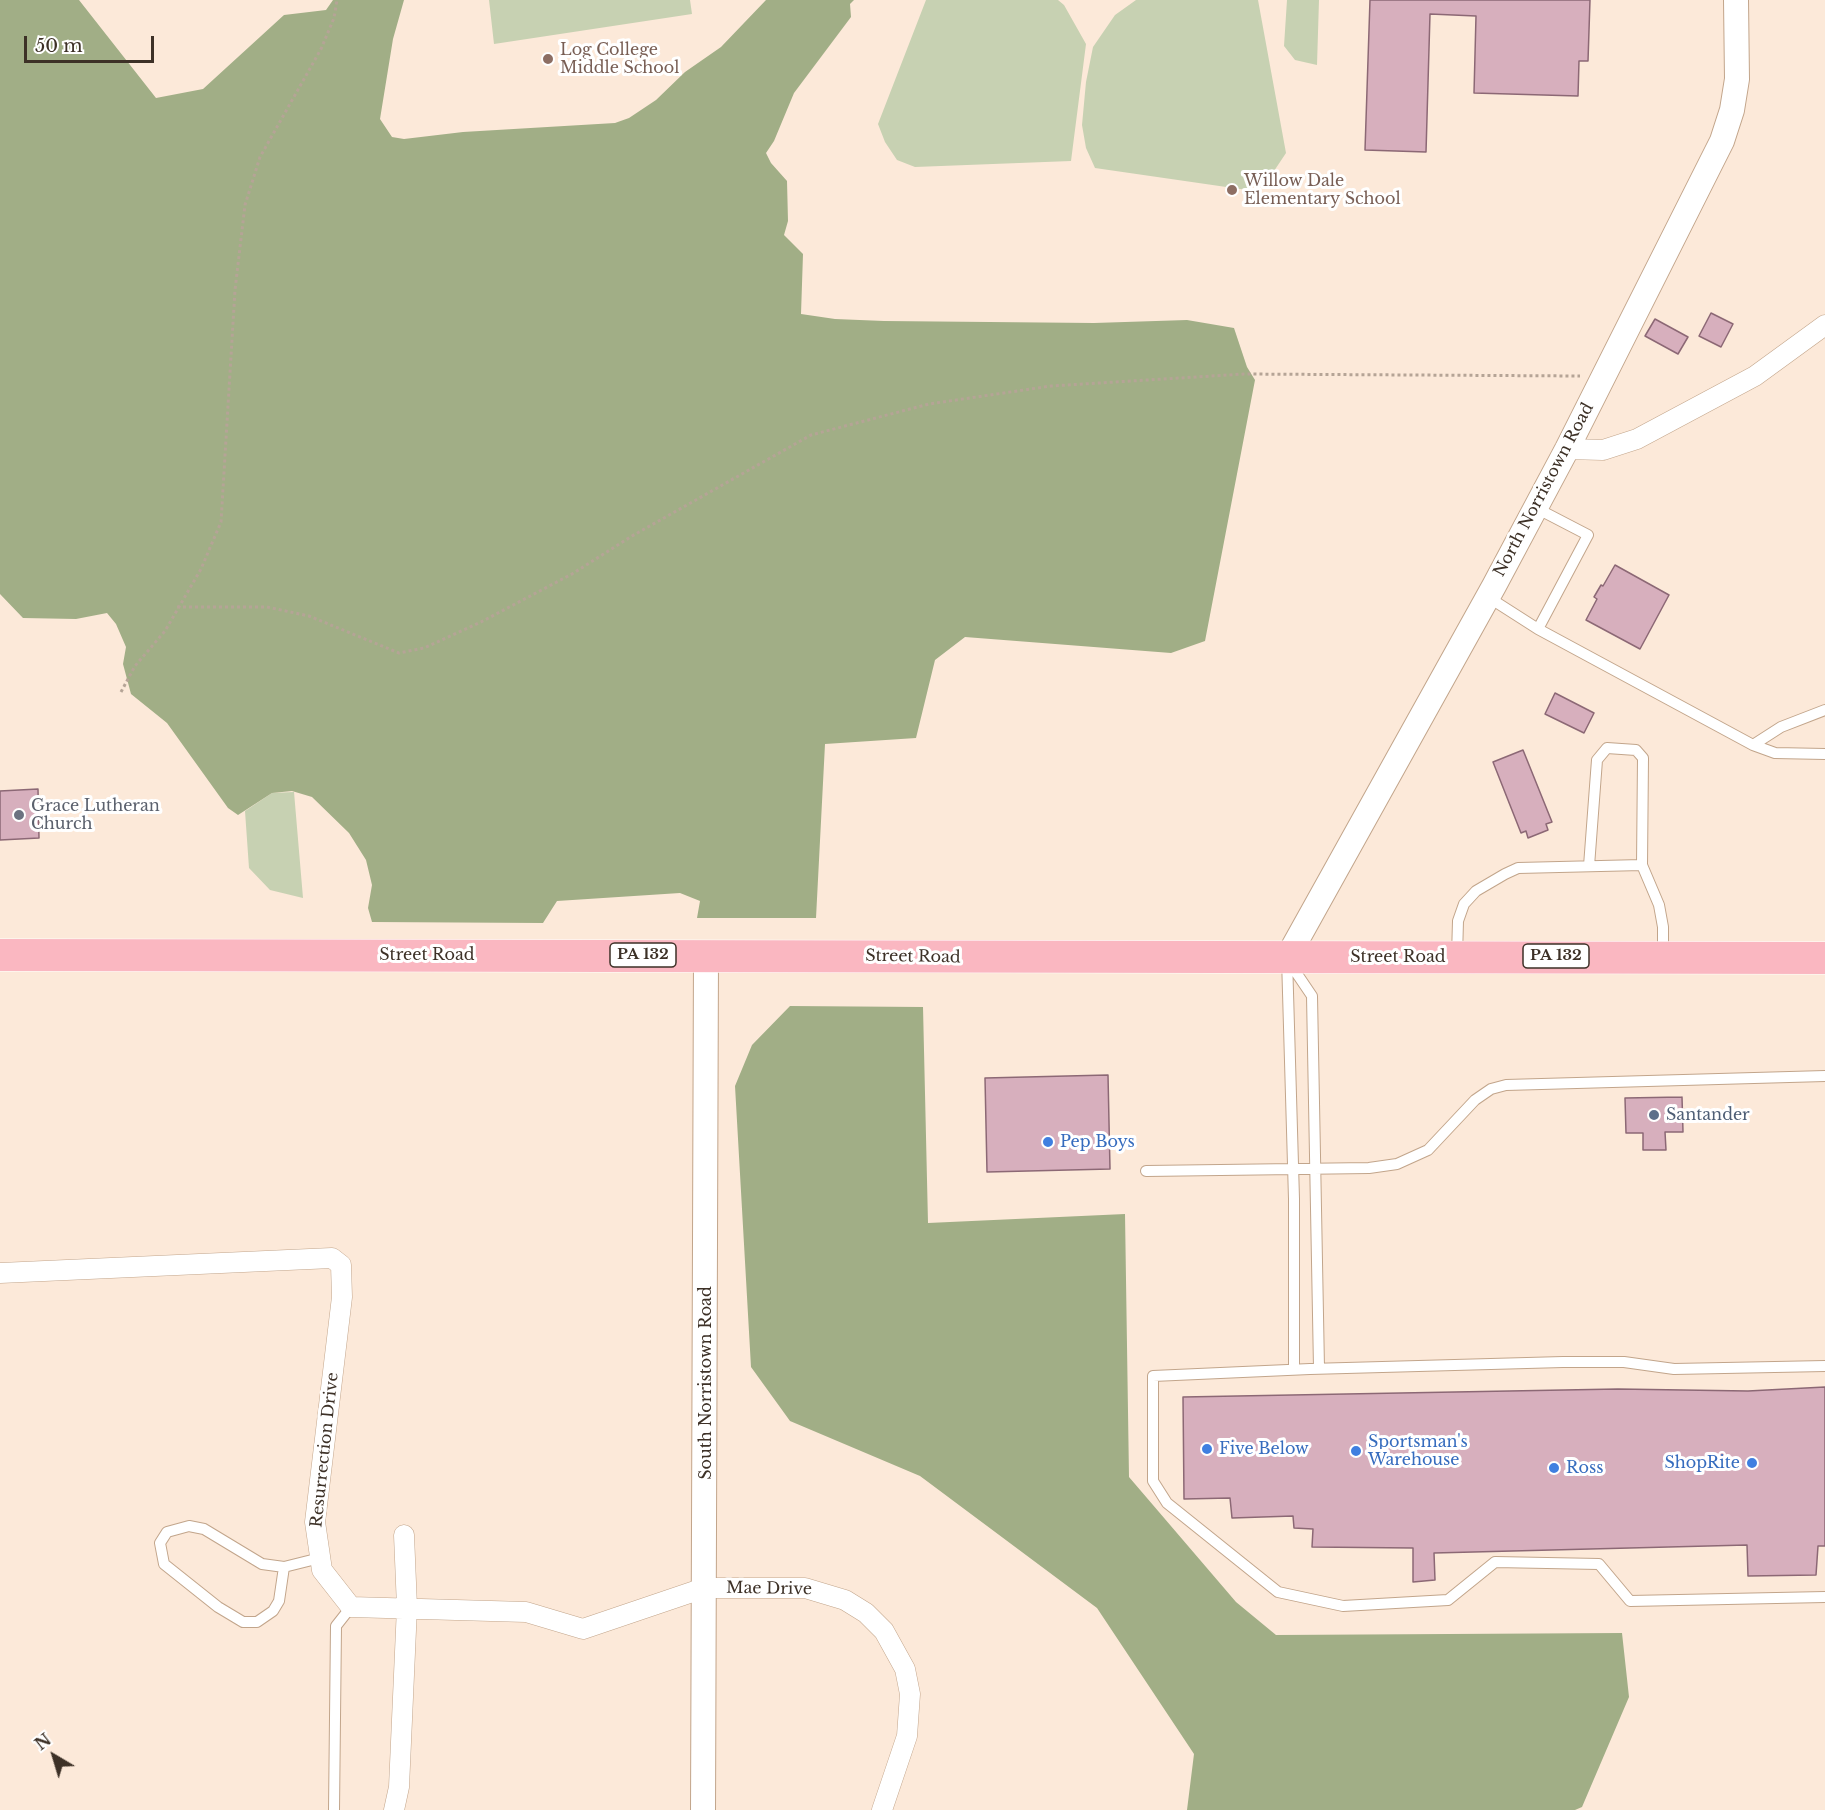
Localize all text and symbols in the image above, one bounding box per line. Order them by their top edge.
scale bar [27,24,158,62]
text: 50 m [35,35,83,57]
place label: Log College Middle School [560,40,679,78]
marker: Log College Middle School [541,52,555,66]
place label: Willow Dale Elementary School [1244,171,1401,209]
marker: Willow Dale Elementary School [1225,183,1239,197]
street label: North Norristown Road [1490,400,1598,580]
place label: Grace Lutheran Church [31,796,160,834]
marker: Grace Lutheran Church [12,808,26,822]
road number: PA 132 [610,943,676,967]
road number: PA 132 [1523,944,1589,968]
street label: Street Road [379,945,475,965]
street label: Street Road [865,947,961,967]
street label: Street Road [1350,947,1446,967]
place label: Santander [1666,1105,1750,1125]
marker: Santander [1647,1108,1661,1122]
place label: Pep Boys [1060,1132,1135,1152]
marker: Pep Boys [1041,1135,1055,1149]
street label: South Norristown Road [696,1286,716,1480]
street label: Resurrection Drive [307,1372,343,1528]
place label: Sportsman's Warehouse [1368,1432,1468,1470]
place label: Five Below [1219,1439,1309,1459]
marker: Five Below [1200,1442,1214,1456]
marker: Sportsman's Warehouse [1349,1444,1363,1458]
place label: ShopRite [1664,1453,1740,1473]
marker: ShopRite [1745,1456,1759,1470]
place label: Ross [1566,1458,1603,1478]
marker: Ross [1547,1461,1561,1475]
street label: Mae Drive [726,1579,812,1599]
north arrow [24,1726,84,1786]
text: N [31,1729,55,1754]

